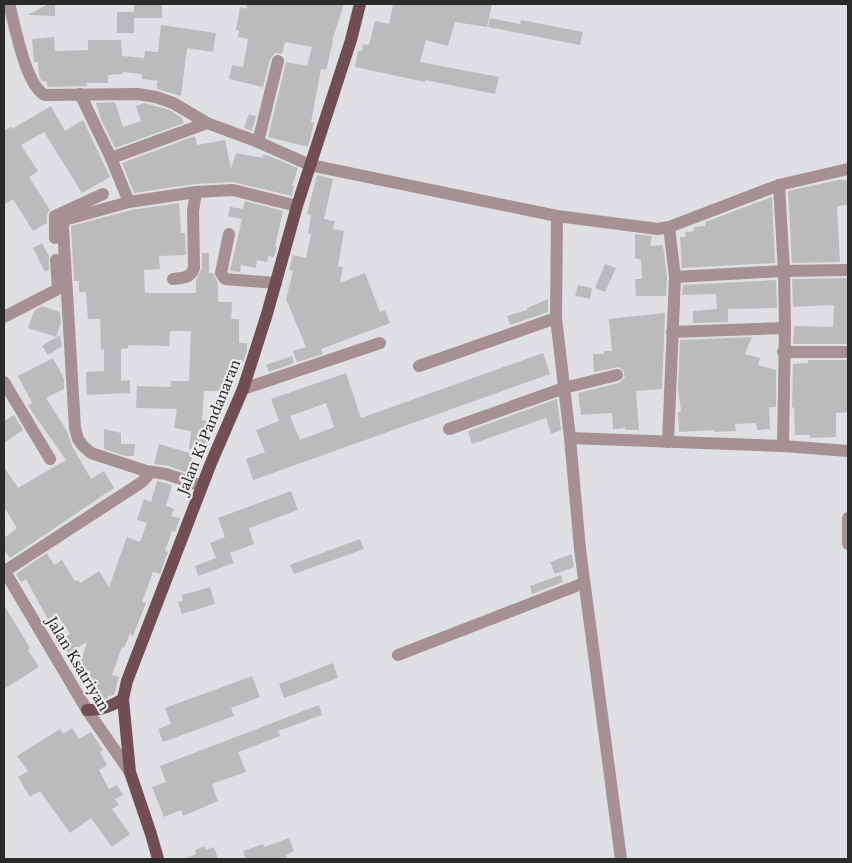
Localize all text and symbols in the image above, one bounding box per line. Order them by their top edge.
street label: Jalan Ki Pandanaran [173,357,244,499]
street label: Jalan Ksatriyan [42,612,113,715]

